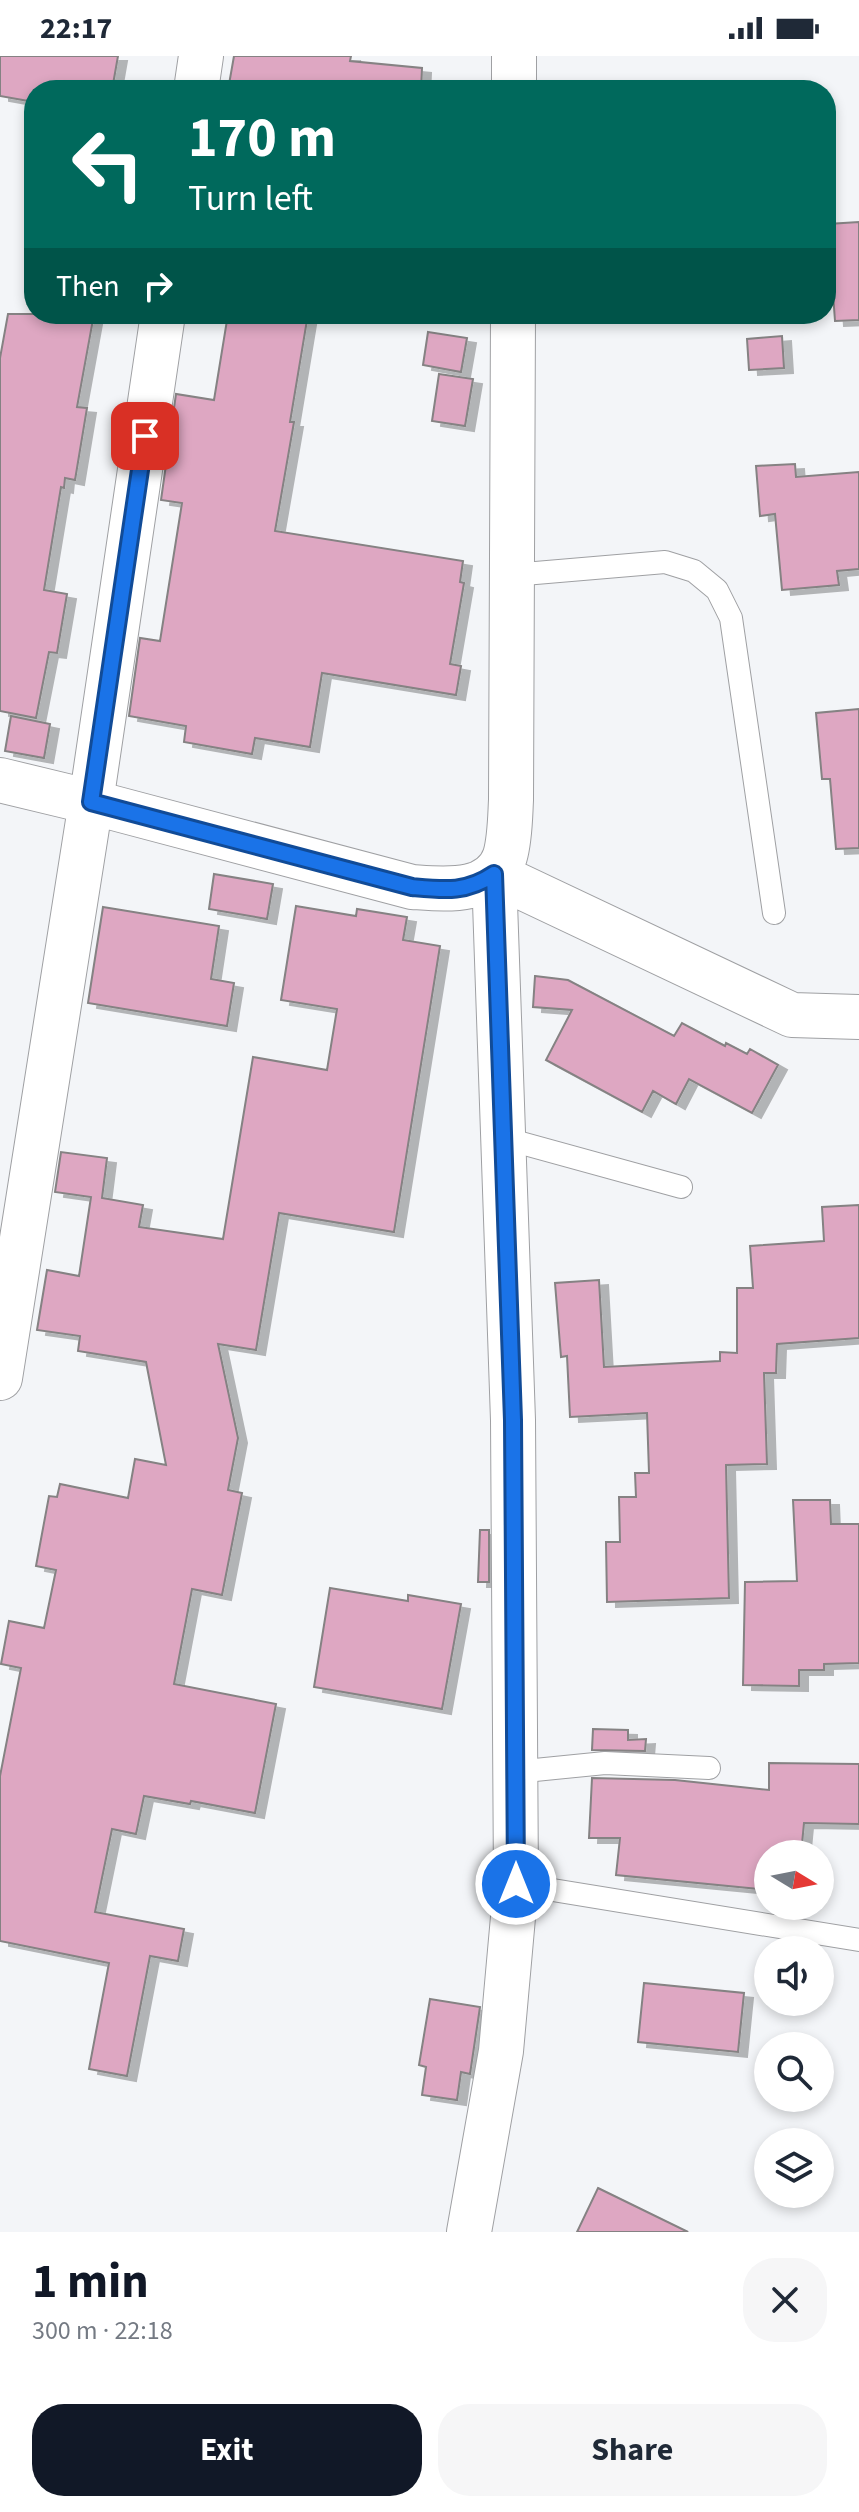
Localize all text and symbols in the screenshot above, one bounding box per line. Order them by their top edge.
text: 22:17 [40,7,112,50]
text: 170 m [188,99,336,178]
icon: left [56,112,160,216]
text: Turn left [188,173,313,224]
icon: right [136,264,180,308]
text: Then [56,265,120,308]
pin [111,402,179,470]
icon: arrive [123,414,167,458]
north arrow [754,1840,834,1920]
map controls [754,1840,834,2208]
position arrow [474,1842,558,1926]
button: sound [754,1936,834,2016]
button: search [754,2032,834,2112]
button: layers [754,2128,834,2208]
text: 1 min [32,2248,149,2316]
button: close [743,2258,827,2342]
text: 300 m · 22:18 [32,2312,173,2349]
button: Exit [32,2404,422,2496]
button: Share [438,2404,827,2496]

